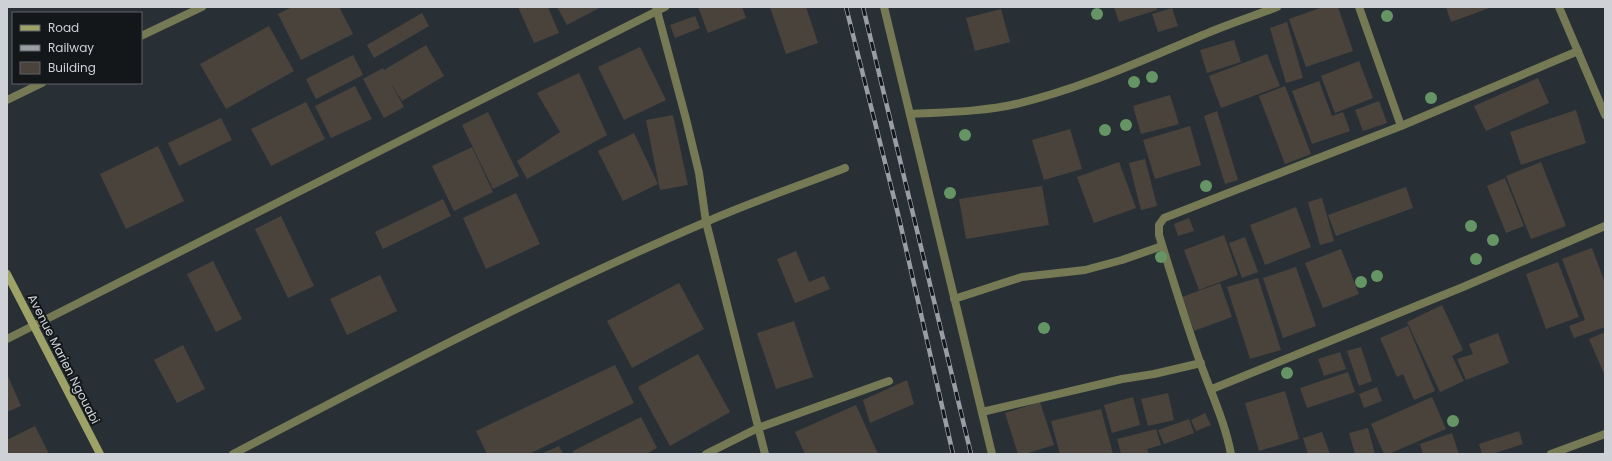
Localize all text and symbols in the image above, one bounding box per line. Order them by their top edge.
legend [12,12,142,84]
text: Road [48,19,79,36]
text: Railway [48,39,94,56]
text: Building [48,59,96,76]
street label: Avenue Marien Ngouabi [24,291,104,427]

